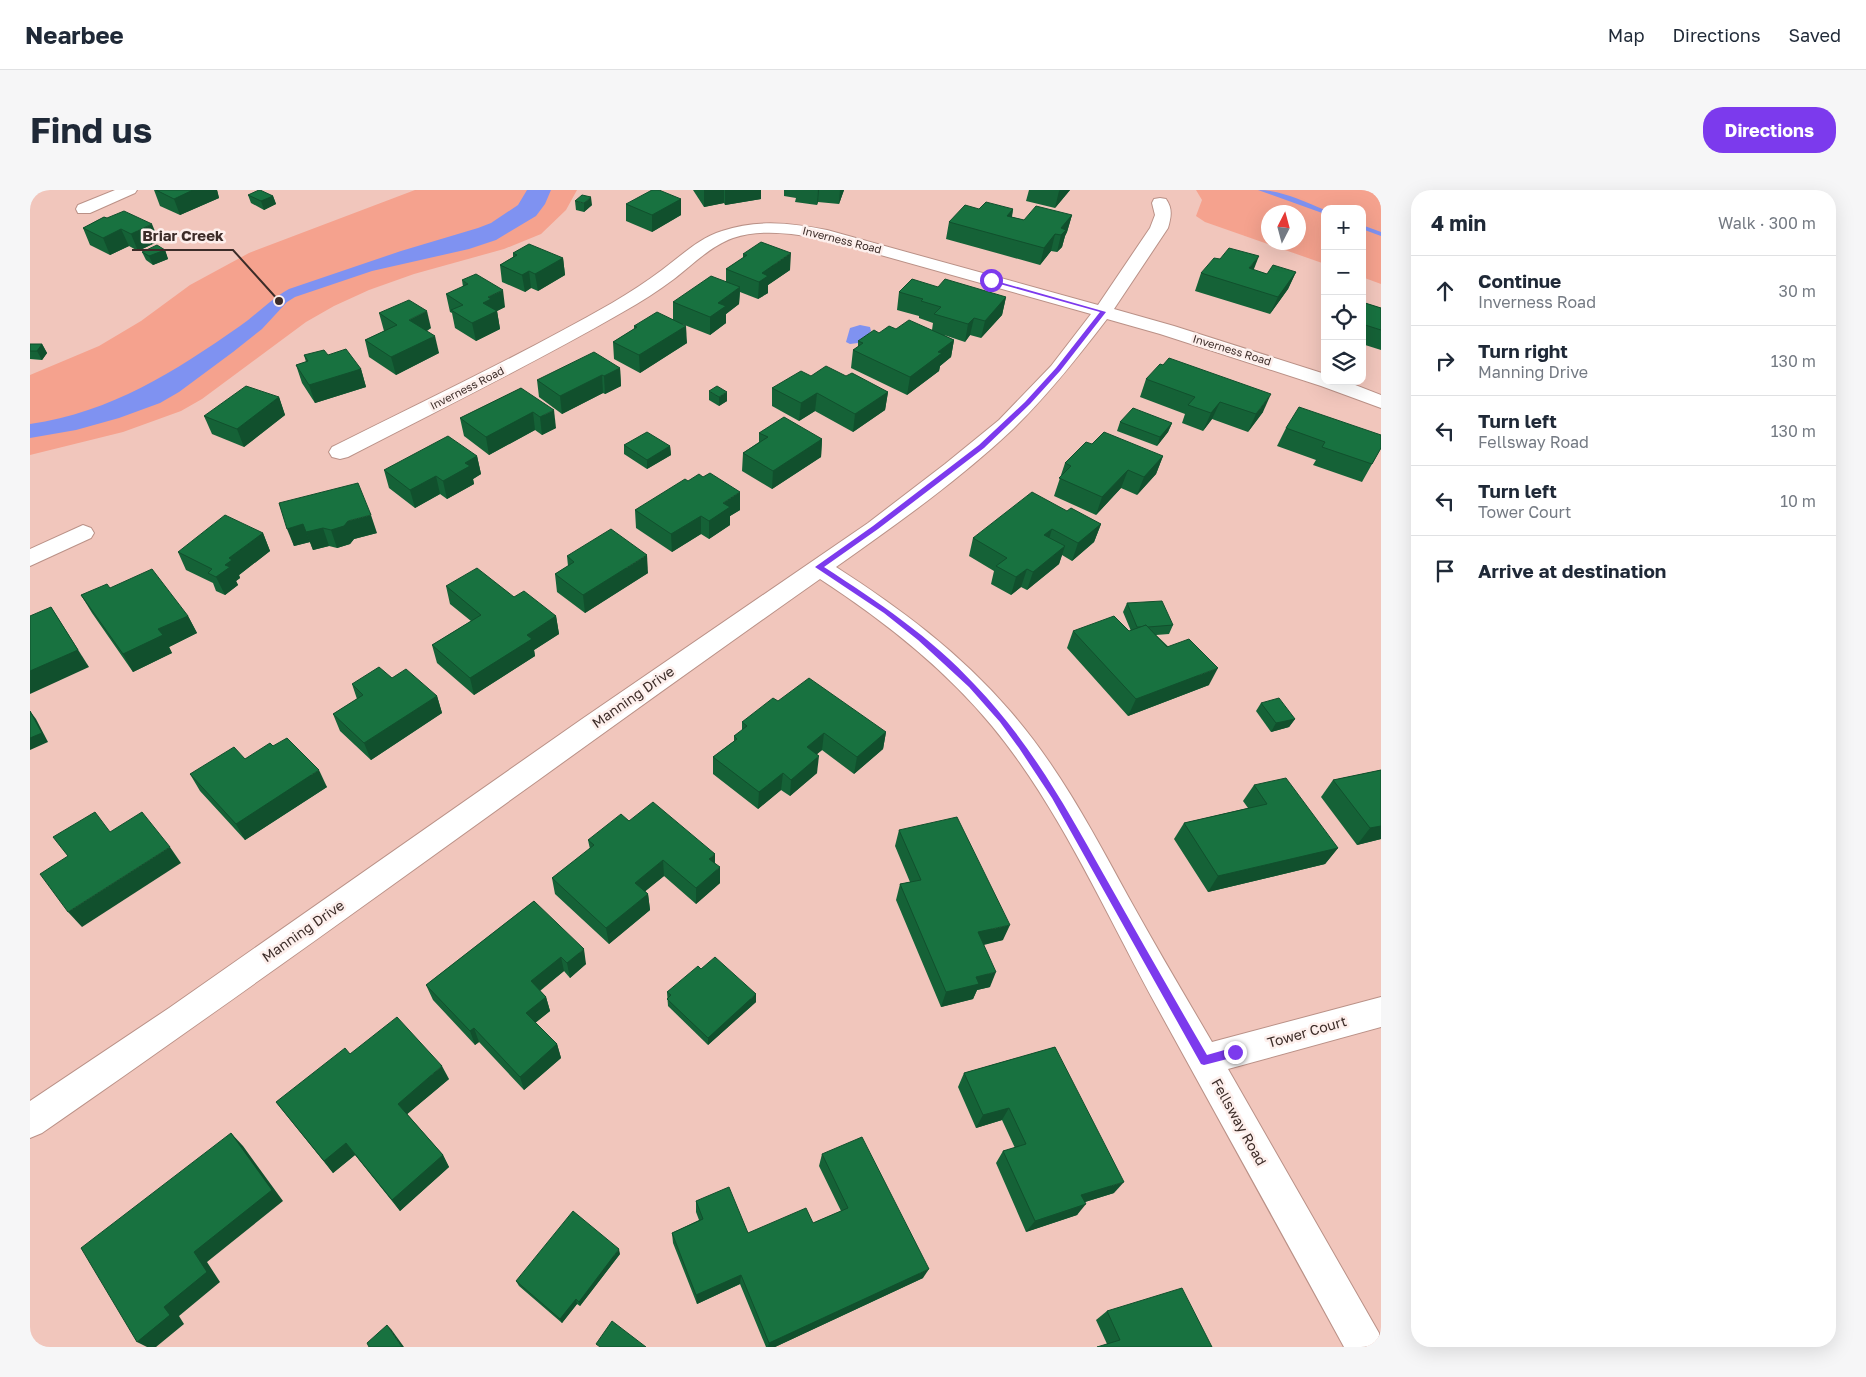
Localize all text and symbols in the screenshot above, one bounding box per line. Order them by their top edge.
text: Nearbee [25,20,124,49]
text: Map [1608,24,1644,46]
text: Directions [1672,24,1760,46]
text: Saved [1788,24,1841,46]
button: Directions [1703,107,1836,153]
text: Find us [30,109,152,151]
north arrow [1261,205,1306,250]
map controls [1321,205,1366,385]
button: + [1321,205,1366,250]
text: 4 min [1431,210,1486,236]
text: Walk · 300 m [1718,213,1816,233]
callout: Briar Creek [132,220,233,250]
street label: Inverness Road [801,223,883,256]
text: Briar Creek [142,226,224,244]
button: − [1321,250,1366,295]
route start [980,269,1003,292]
text: Continue [1478,269,1561,292]
icon: ahead [1431,277,1459,305]
text: 30 m [1779,281,1816,301]
text: Inverness Road [1478,292,1596,312]
button: locate [1321,295,1366,340]
street label: Inverness Road [1191,331,1273,368]
text: Turn right [1478,339,1568,362]
button: layers [1321,340,1366,385]
icon: right [1431,347,1459,375]
text: 130 m [1771,351,1816,371]
text: Manning Drive [1478,362,1588,382]
street label: Inverness Road [428,363,506,412]
text: Turn left [1478,409,1557,432]
icon: left [1431,417,1459,445]
text: 130 m [1771,421,1816,441]
text: Fellsway Road [1478,432,1589,452]
text: Turn left [1478,479,1557,502]
icon: left [1431,487,1459,515]
text: 10 m [1780,491,1816,511]
text: Tower Court [1478,502,1571,522]
icon: arrive [1431,557,1459,585]
text: Arrive at destination [1478,559,1666,582]
street label: Manning Drive [588,662,677,731]
street label: Manning Drive [258,896,347,965]
street label: Tower Court [1265,1012,1348,1051]
route end [1224,1041,1247,1064]
street label: Fellsway Road [1208,1075,1270,1168]

